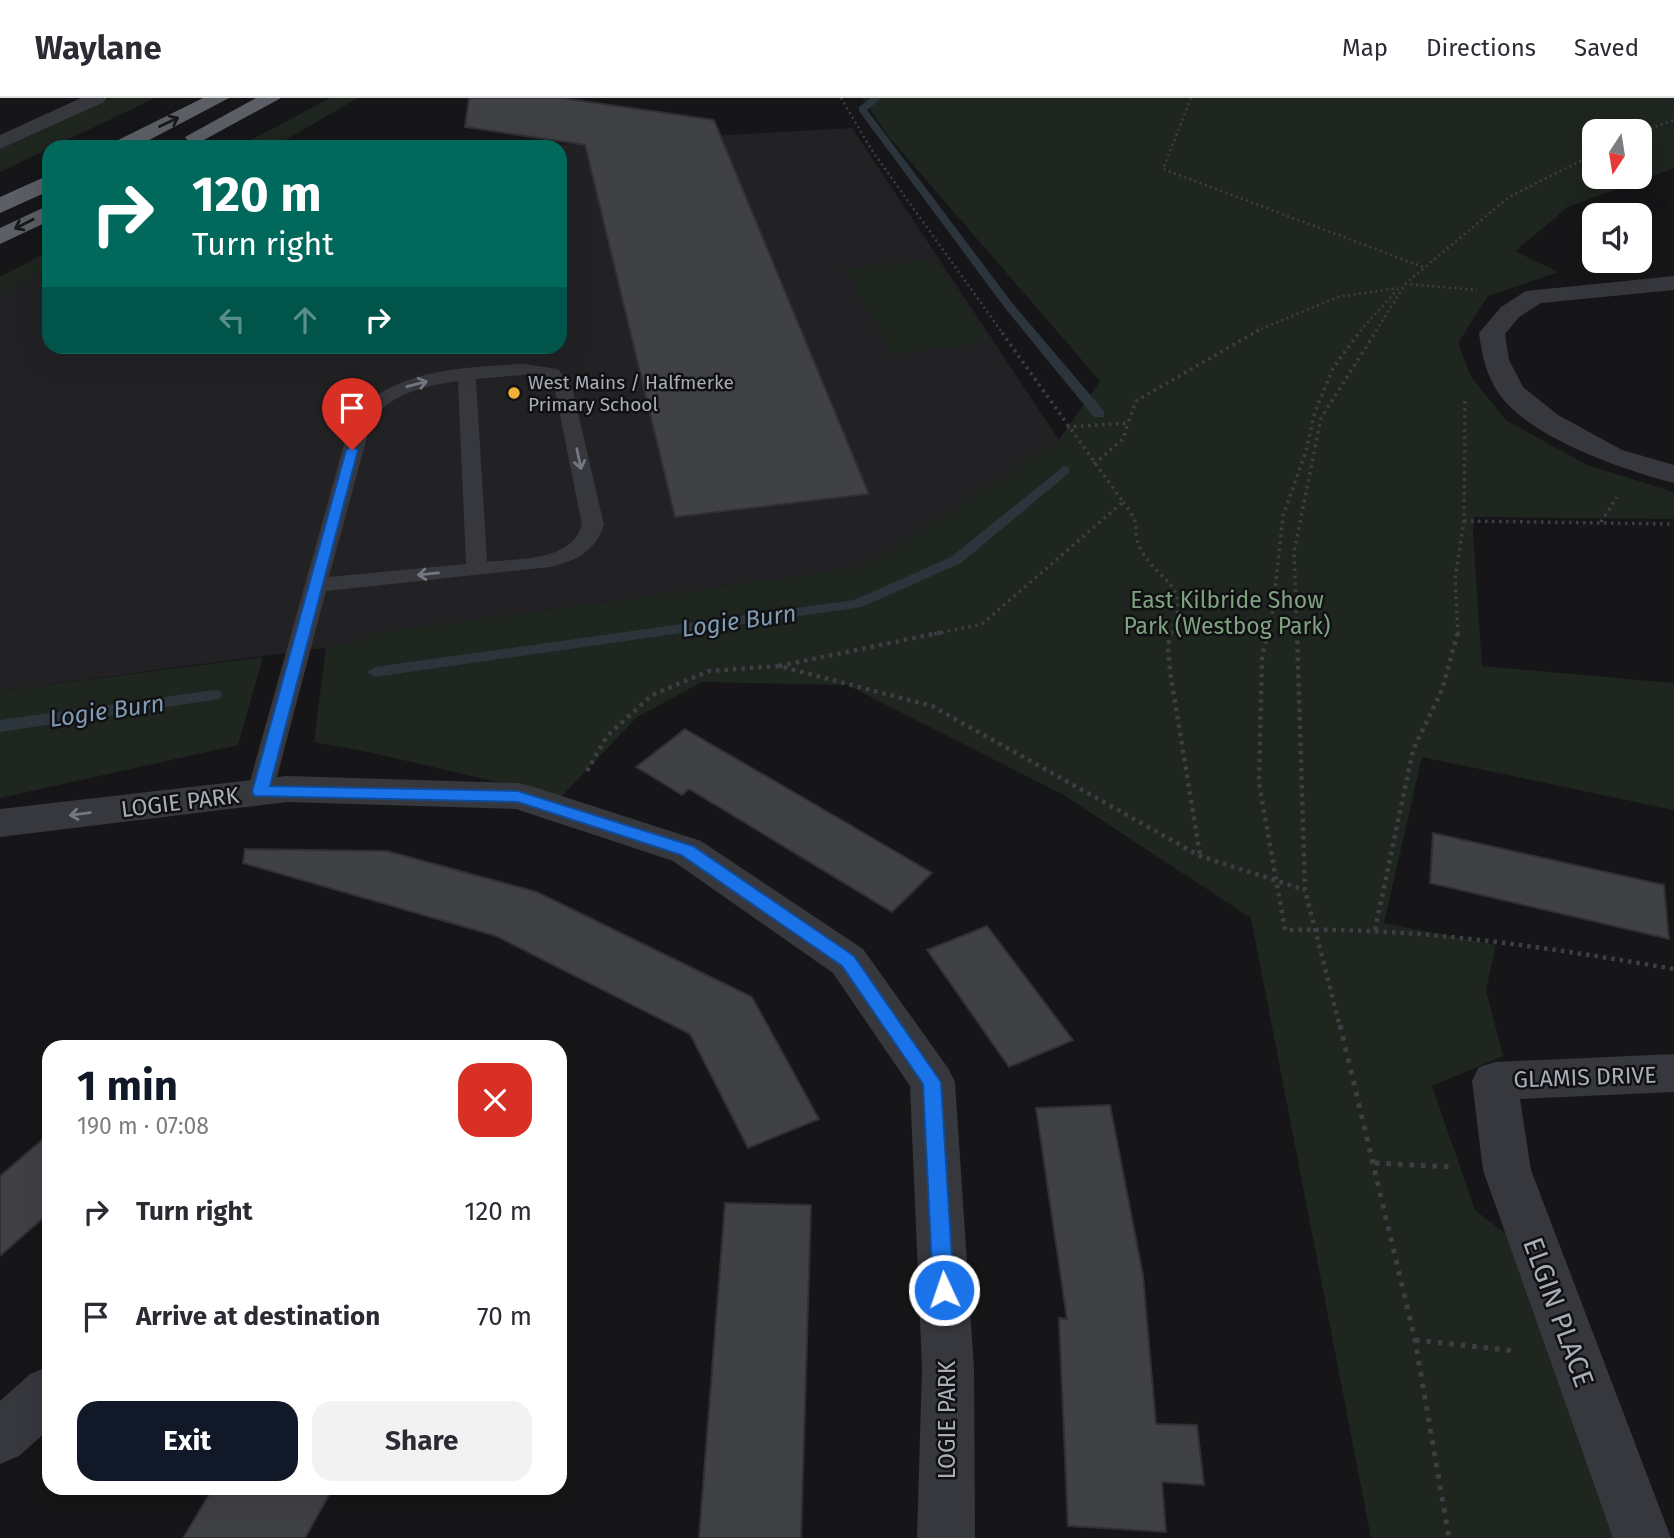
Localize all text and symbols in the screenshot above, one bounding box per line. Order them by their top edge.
text: Waylane [35,28,162,68]
text: Map [1342,34,1388,62]
text: Directions [1426,34,1536,62]
text: Saved [1574,34,1639,62]
one-way arrow [158,115,179,129]
north arrow [1582,119,1652,189]
map controls [1582,119,1652,273]
text: 120 m [192,165,322,224]
icon: right [77,168,168,259]
button: sound [1582,203,1652,273]
one-way arrow [15,218,35,232]
text: Turn right [192,225,334,263]
icon: left [213,301,251,339]
icon: ahead [286,301,324,339]
icon: right [359,301,397,339]
place label: West Mains / Halfmerke Primary School [528,371,734,416]
one-way arrow [405,377,428,390]
pin [322,378,382,450]
marker: West Mains / Halfmerke Primary School [506,385,522,401]
icon: arrive [333,389,371,427]
one-way arrow [572,447,586,470]
one-way arrow [417,568,440,581]
park label: East Kilbride Show Park (Westbog Park) [1123,586,1331,640]
water label: Logie Burn [680,599,798,643]
water label: Logie Burn [48,689,166,733]
street label: LOGIE PARK [119,781,241,823]
one-way arrow [69,807,92,820]
text: 1 min [77,1061,178,1111]
street label: GLAMIS DRIVE [1513,1061,1657,1093]
button: close [458,1063,532,1137]
text: 190 m · 07:08 [77,1112,209,1140]
icon: right [77,1193,115,1231]
text: Turn right [136,1196,253,1227]
text: 120 m [464,1196,532,1227]
street label: ELGIN PLACE [1516,1233,1601,1391]
position arrow [907,1253,981,1327]
icon: arrive [77,1298,115,1336]
text: Arrive at destination [136,1301,380,1332]
text: 70 m [477,1301,532,1332]
street label: LOGIE PARK [933,1360,961,1479]
button: Exit [77,1401,298,1481]
button: Share [312,1401,532,1481]

